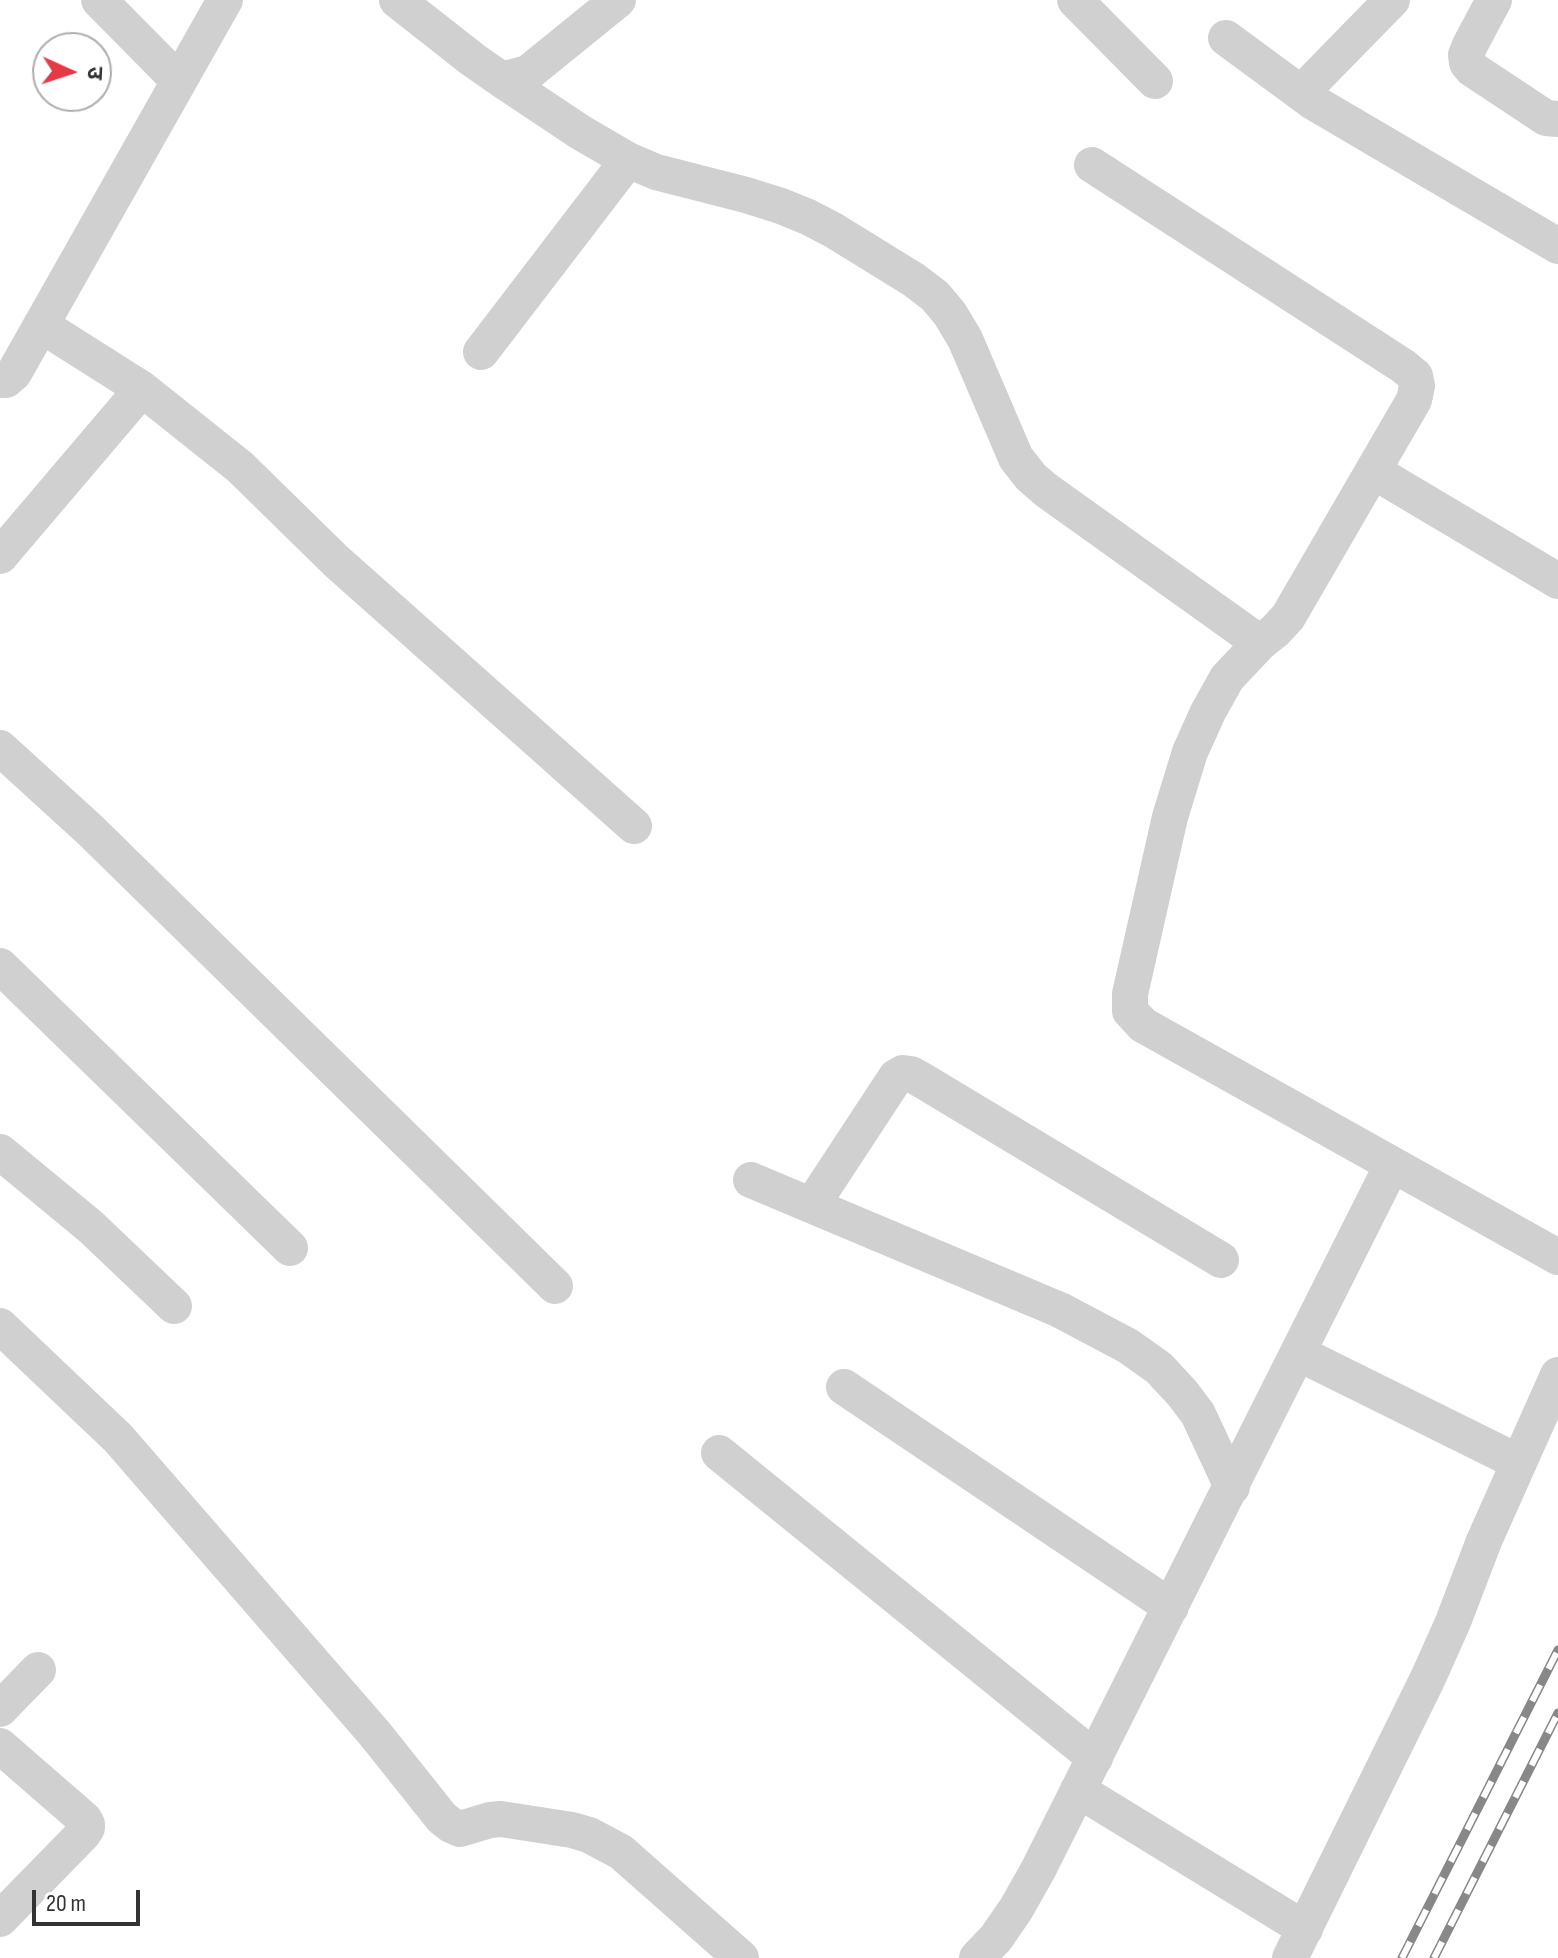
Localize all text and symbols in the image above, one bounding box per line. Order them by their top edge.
north arrow [32,32,112,112]
text: उ [81,66,108,80]
scale bar [36,1874,144,1924]
text: 20 m [46,1889,86,1918]

